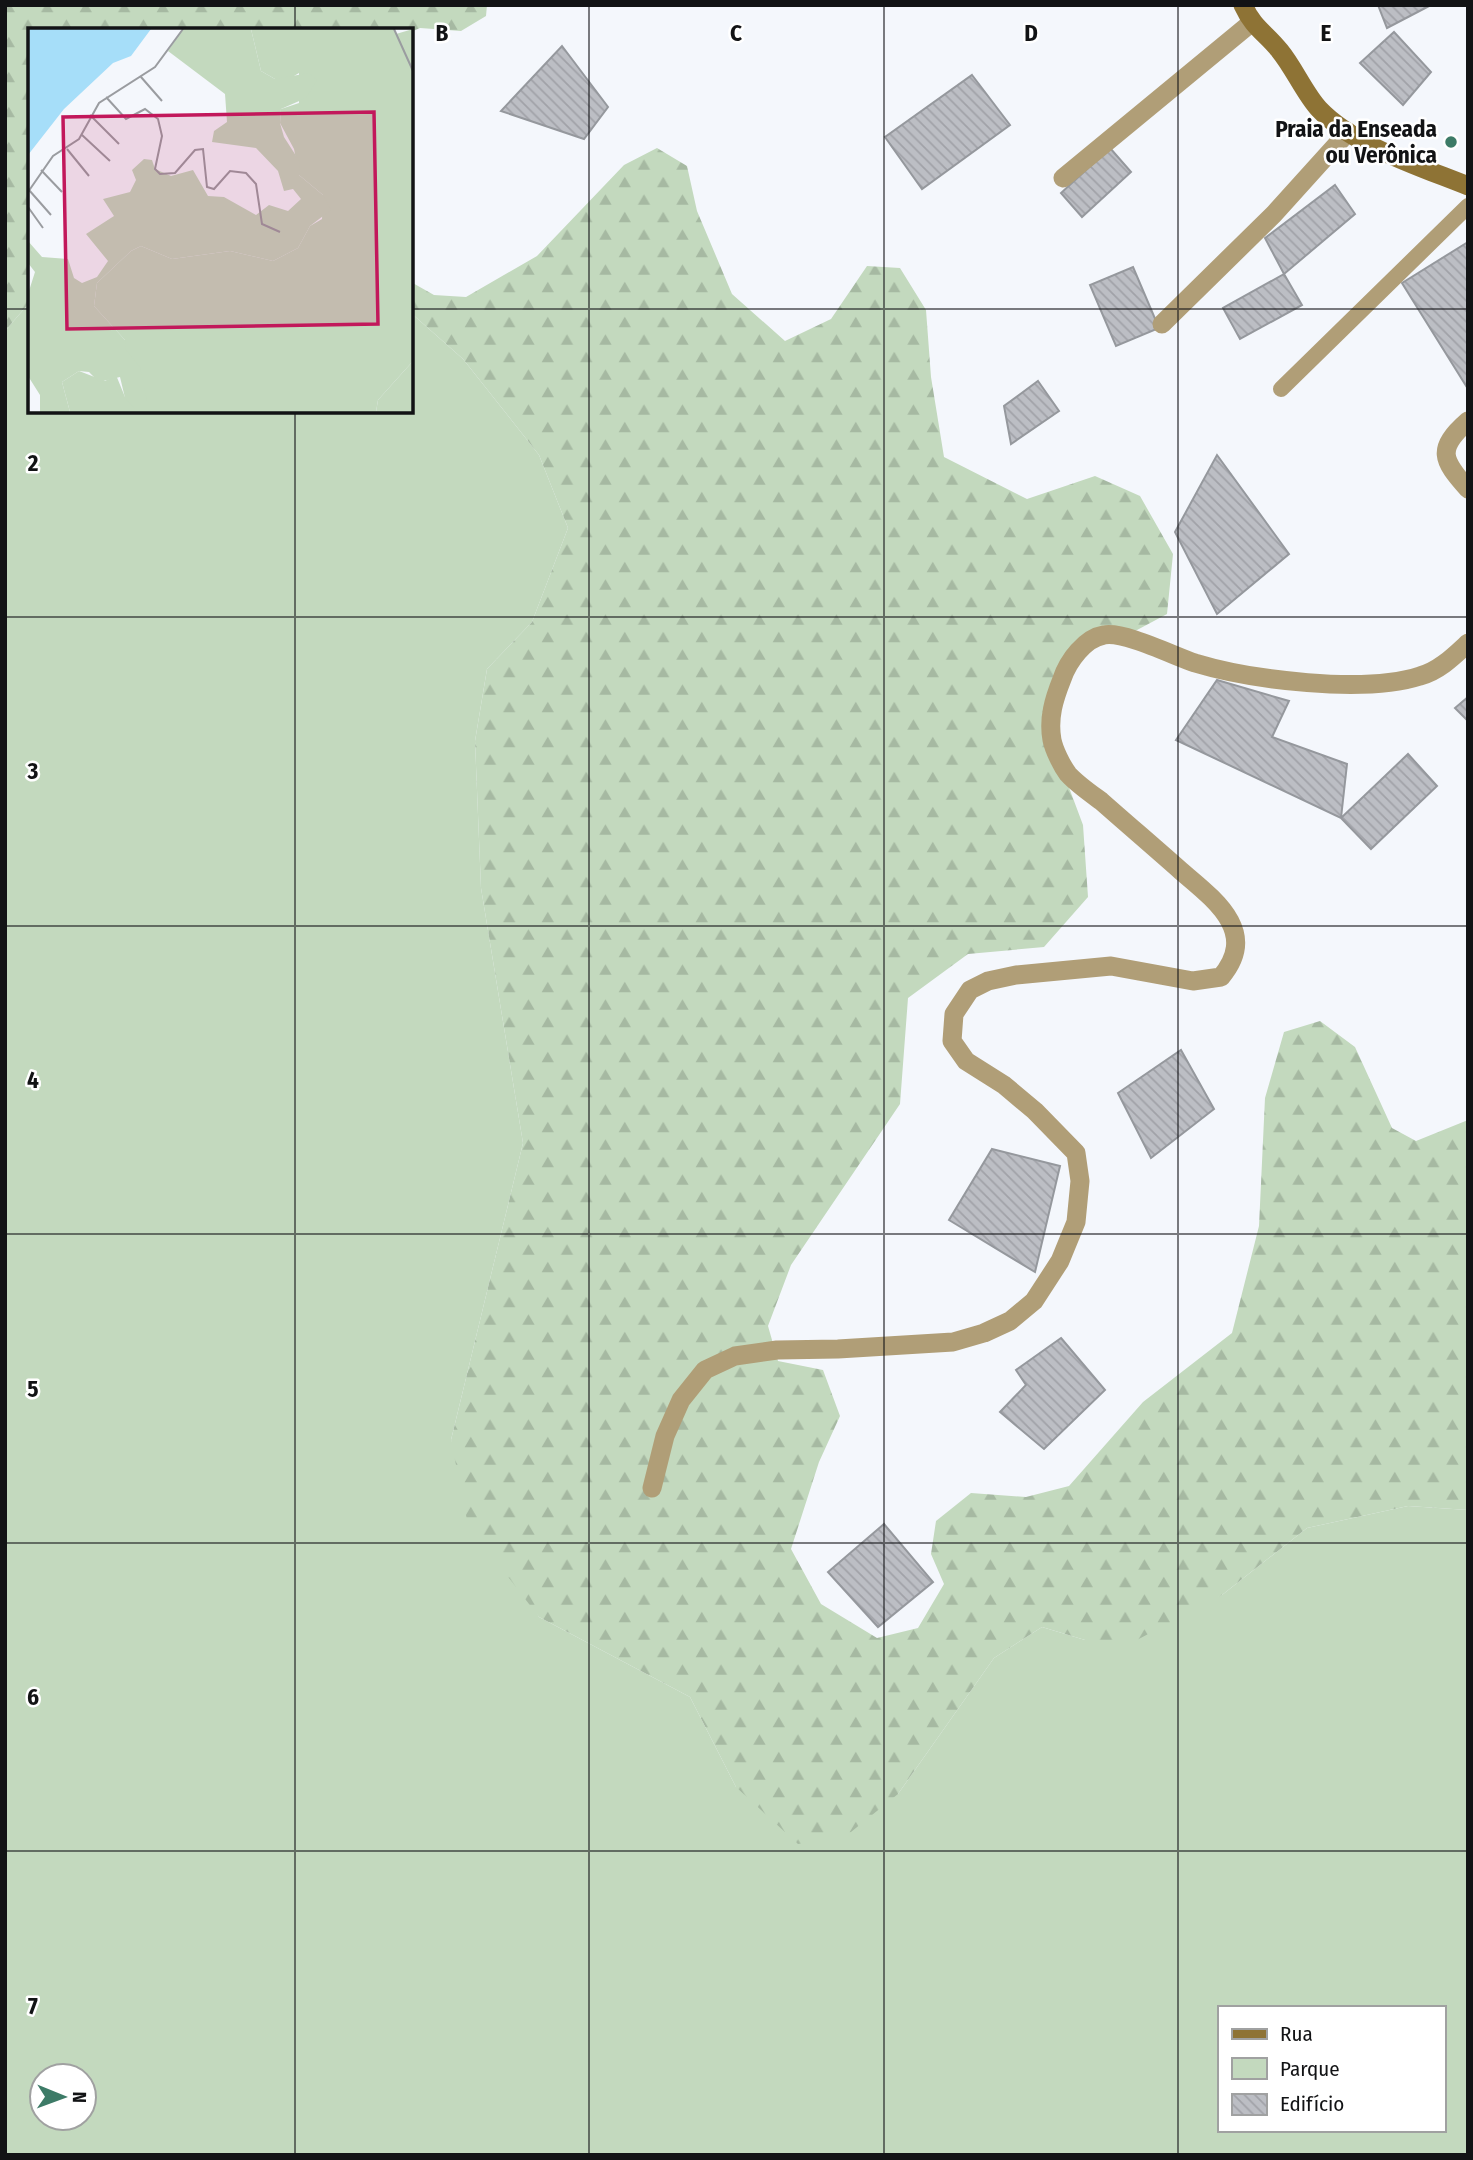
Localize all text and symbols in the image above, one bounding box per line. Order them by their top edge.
text: B [436,19,449,47]
text: C [730,19,742,47]
text: D [1024,19,1038,47]
text: E [1321,19,1332,47]
inset map [28,28,413,413]
place label: Praia da Enseada ou Verônica [1275,115,1437,169]
marker: Praia da Enseada ou Verônica [1443,134,1459,150]
text: 2 [27,449,39,477]
text: 3 [27,757,39,785]
text: 4 [27,1066,39,1094]
text: 5 [27,1375,39,1403]
text: 6 [27,1683,39,1711]
text: 7 [28,1992,38,2020]
legend [1218,2006,1445,2132]
text: Rua [1280,2021,1313,2047]
text: Parque [1280,2056,1340,2082]
north arrow [28,2062,98,2132]
text: N [68,2091,91,2103]
text: Edifício [1280,2091,1344,2117]

